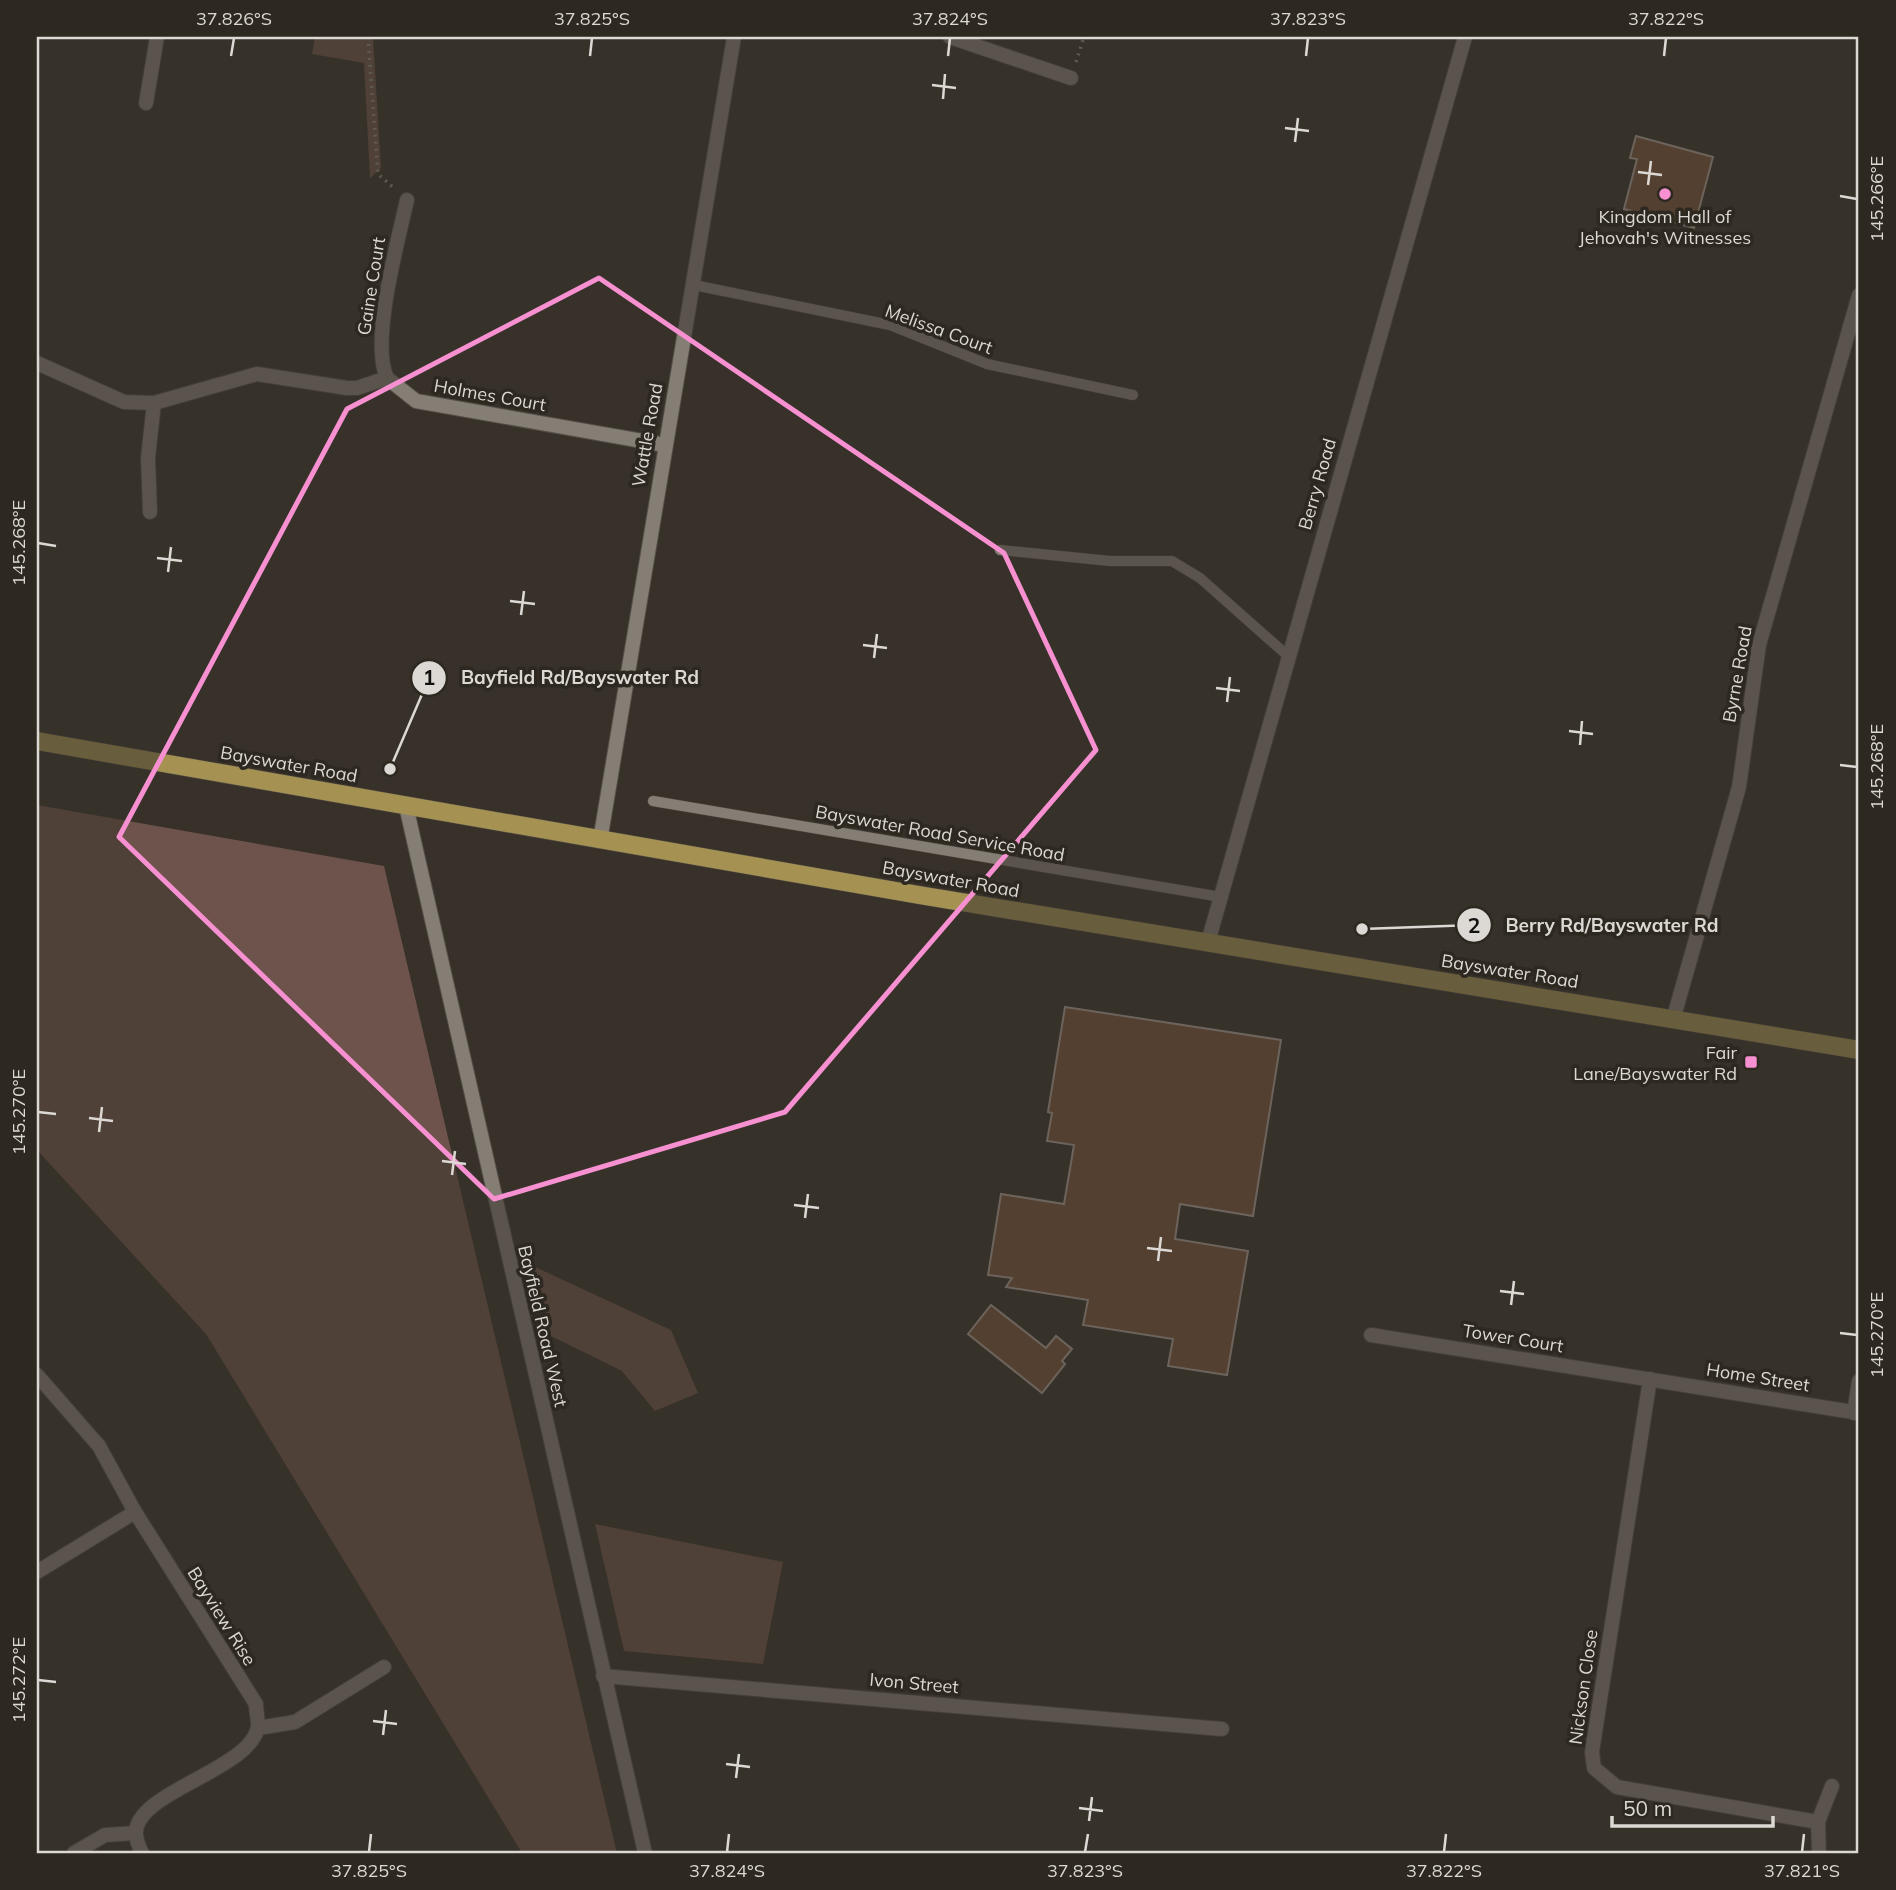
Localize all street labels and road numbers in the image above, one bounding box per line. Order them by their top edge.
street label: Gaine Court [352,235,390,337]
street label: Melissa Court [882,299,996,359]
street label: Holmes Court [432,374,548,416]
street label: Wattle Road [627,381,667,489]
street label: Berry Road [1293,436,1341,532]
street label: Byrne Road [1717,624,1757,724]
street label: Bayswater Road [219,741,359,787]
street label: Bayswater Road Service Road [814,800,1066,866]
street label: Bayswater Road [881,856,1021,902]
street label: Bayswater Road [1440,949,1580,993]
street label: Bayfield Road West [513,1243,573,1409]
street label: Tower Court [1461,1319,1565,1357]
street label: Home Street [1705,1357,1811,1397]
street label: Bayview Rise [183,1562,261,1670]
street label: Nickson Close [1564,1628,1602,1746]
street label: Ivon Street [868,1668,960,1698]

